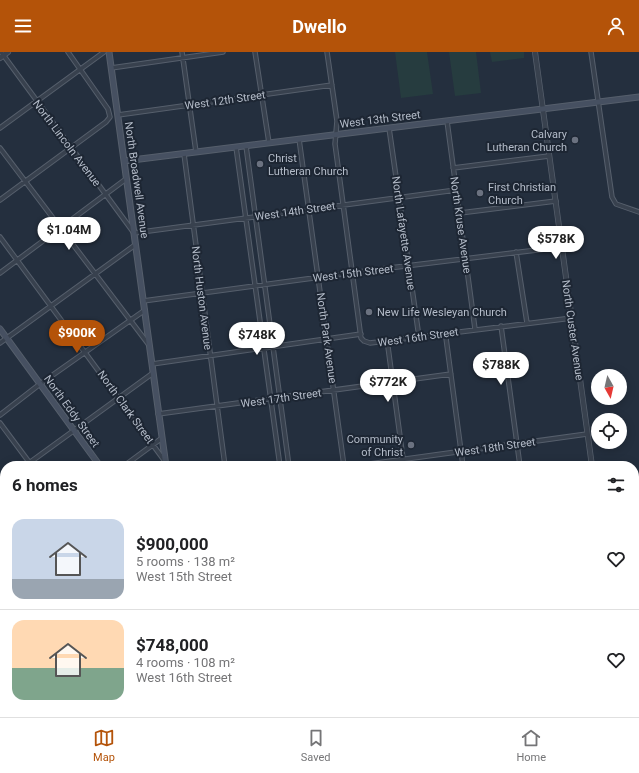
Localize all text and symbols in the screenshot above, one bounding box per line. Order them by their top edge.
icon: menu [12,15,34,37]
icon: person [605,15,627,37]
text: Dwello [292,16,347,37]
street label: West 12th Street [184,88,267,113]
street label: North Lincoln Avenue [30,98,103,189]
street label: West 13th Street [339,108,422,131]
street label: North Broadwell Avenue [122,121,151,239]
place label: Calvary Lutheran Church [487,128,568,154]
marker: Calvary Lutheran Church [570,135,580,145]
place label: Christ Lutheran Church [268,152,348,178]
marker: Christ Lutheran Church [255,159,265,169]
street label: North Lafayette Avenue [389,175,418,291]
street label: North Kruse Avenue [447,176,474,274]
place label: First Christian Church [488,181,556,207]
marker: First Christian Church [475,188,485,198]
street label: West 14th Street [254,199,337,224]
pin: $1.04M [36,217,102,251]
text: $1.04M [47,222,92,237]
pin: $578K [528,226,584,260]
text: $578K [537,231,575,246]
street label: North Huston Avenue [189,245,214,351]
street label: West 15th Street [312,262,395,285]
street label: North Custer Avenue [559,279,586,381]
street label: North Park Avenue [314,292,339,384]
place label: New Life Wesleyan Church [377,306,507,319]
marker: New Life Wesleyan Church [364,307,374,317]
pin: $900K [49,320,105,354]
pin: $748K [229,322,285,356]
text: $900K [58,325,96,340]
street label: West 16th Street [377,325,460,350]
text: $748K [238,327,276,342]
pin: $788K [473,352,529,386]
text: $788K [482,357,520,372]
street label: North Clark Street [95,368,157,447]
pin: $772K [360,369,416,403]
north arrow [591,369,627,405]
map controls [591,369,627,449]
street label: North Eddy Street [41,373,102,450]
text: $772K [369,374,407,389]
street label: West 17th Street [240,386,323,411]
button: locate [591,413,627,449]
place label: Community of Christ [347,433,404,459]
street label: West 18th Street [454,435,537,460]
marker: Community of Christ [406,440,416,450]
icon: filters [605,474,627,496]
text: 6 homes [12,475,78,495]
text: $900,000 [136,534,208,554]
icon: home [44,535,92,583]
icon: heart [605,548,627,570]
text: 5 rooms · 138 m² [136,554,235,569]
text: West 15th Street [136,569,232,584]
text: $748,000 [136,635,208,655]
icon: home [44,636,92,684]
icon: heart [605,649,627,671]
text: 4 rooms · 108 m² [136,655,235,670]
text: West 16th Street [136,670,232,685]
tab: Map [93,727,115,764]
tab: Saved [301,727,331,764]
tab: Home [516,727,546,764]

